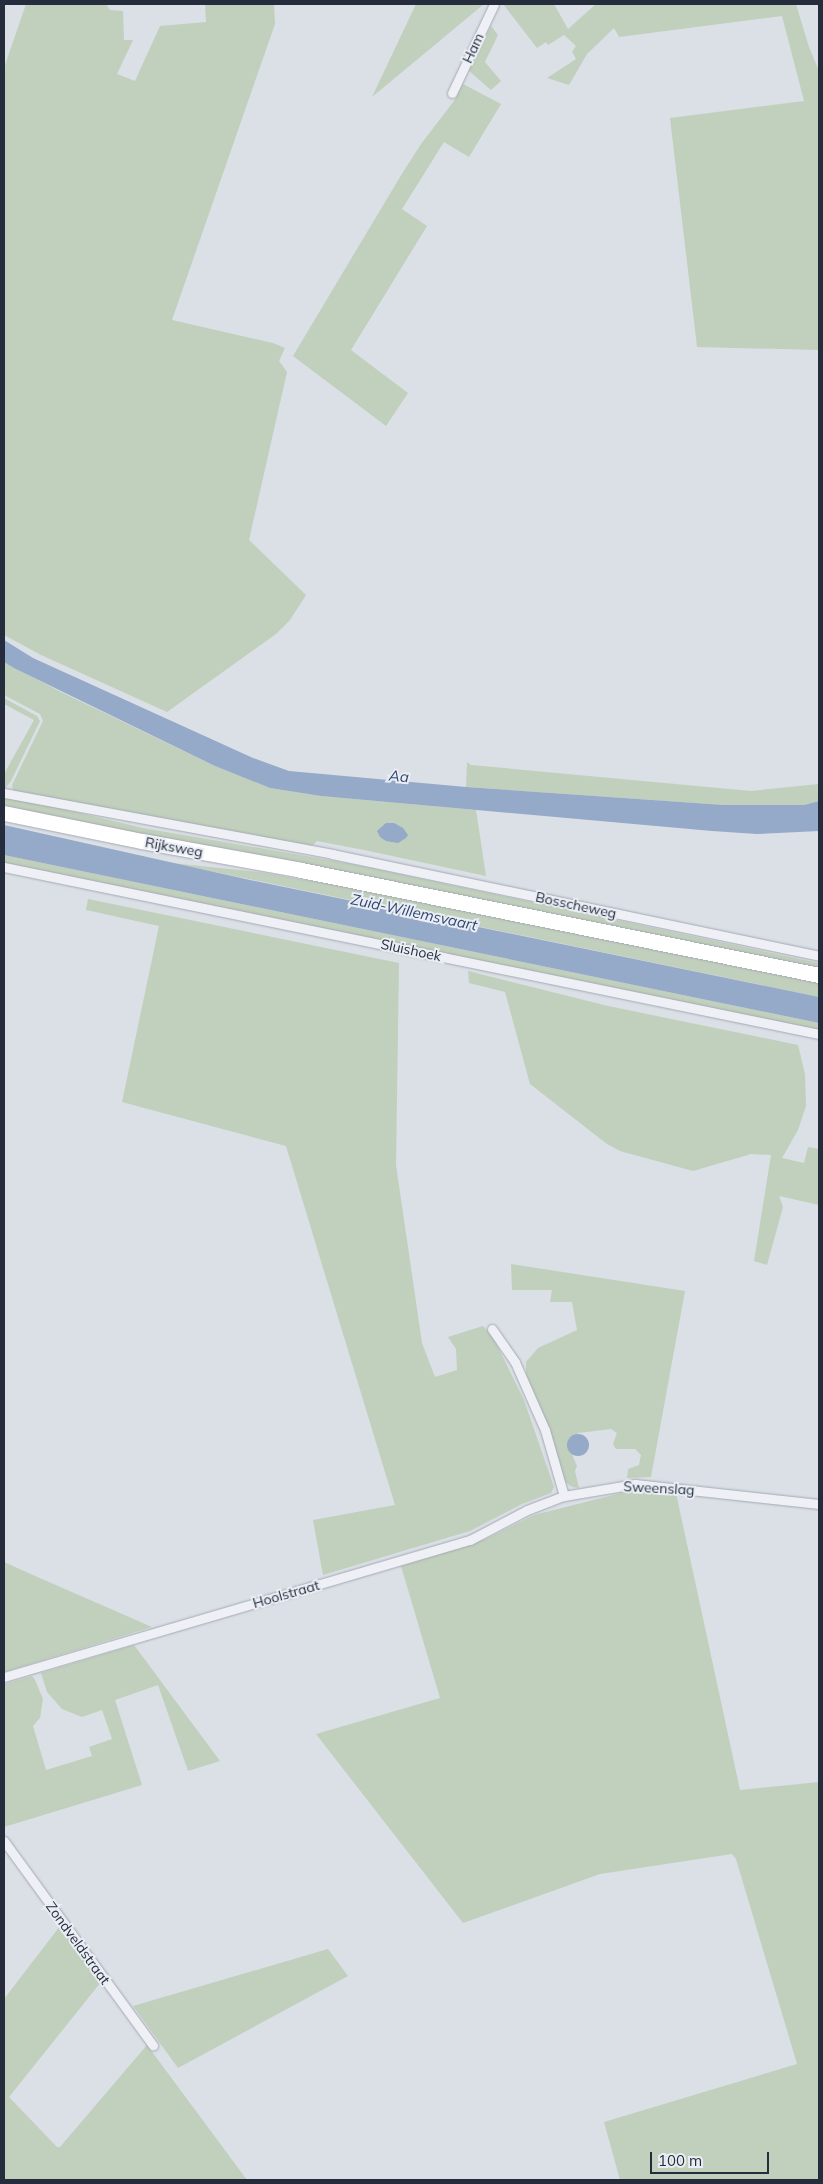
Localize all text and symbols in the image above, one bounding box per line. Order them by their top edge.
street label: Ham [459,30,487,66]
water label: Aa [388,766,410,786]
street label: Rijksweg [144,834,204,860]
street label: Bosscheweg [534,888,618,922]
water label: Zuid-Willemsvaart [349,890,479,934]
street label: Sluishoek [379,935,443,965]
street label: Sweenslag [623,1478,695,1498]
street label: Hoolstraat [251,1576,321,1612]
street label: Zondveldstraat [42,1898,114,1988]
scale bar [653,2142,772,2174]
text: 100 m [658,2151,702,2170]

